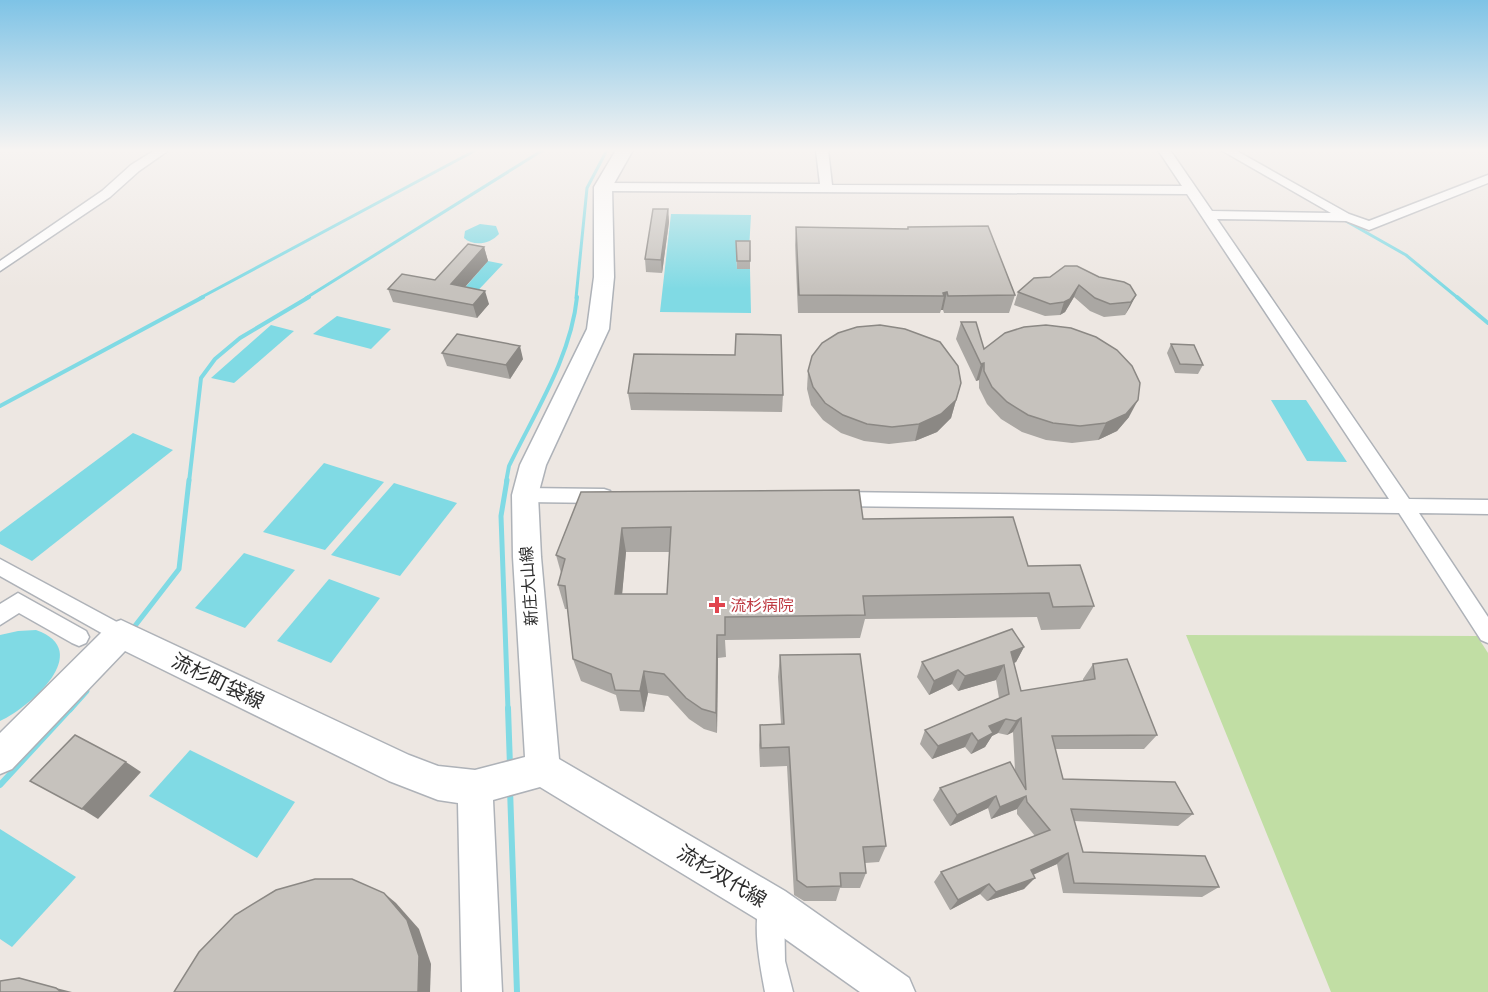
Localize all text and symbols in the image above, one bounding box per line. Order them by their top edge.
street label: 新庄大山線 [517,545,541,627]
marker: 流杉病院 [708,596,726,614]
place label: 流杉病院 [730,596,794,615]
street label: 流杉町袋線 [168,648,268,714]
street label: 流杉双代線 [673,840,771,912]

